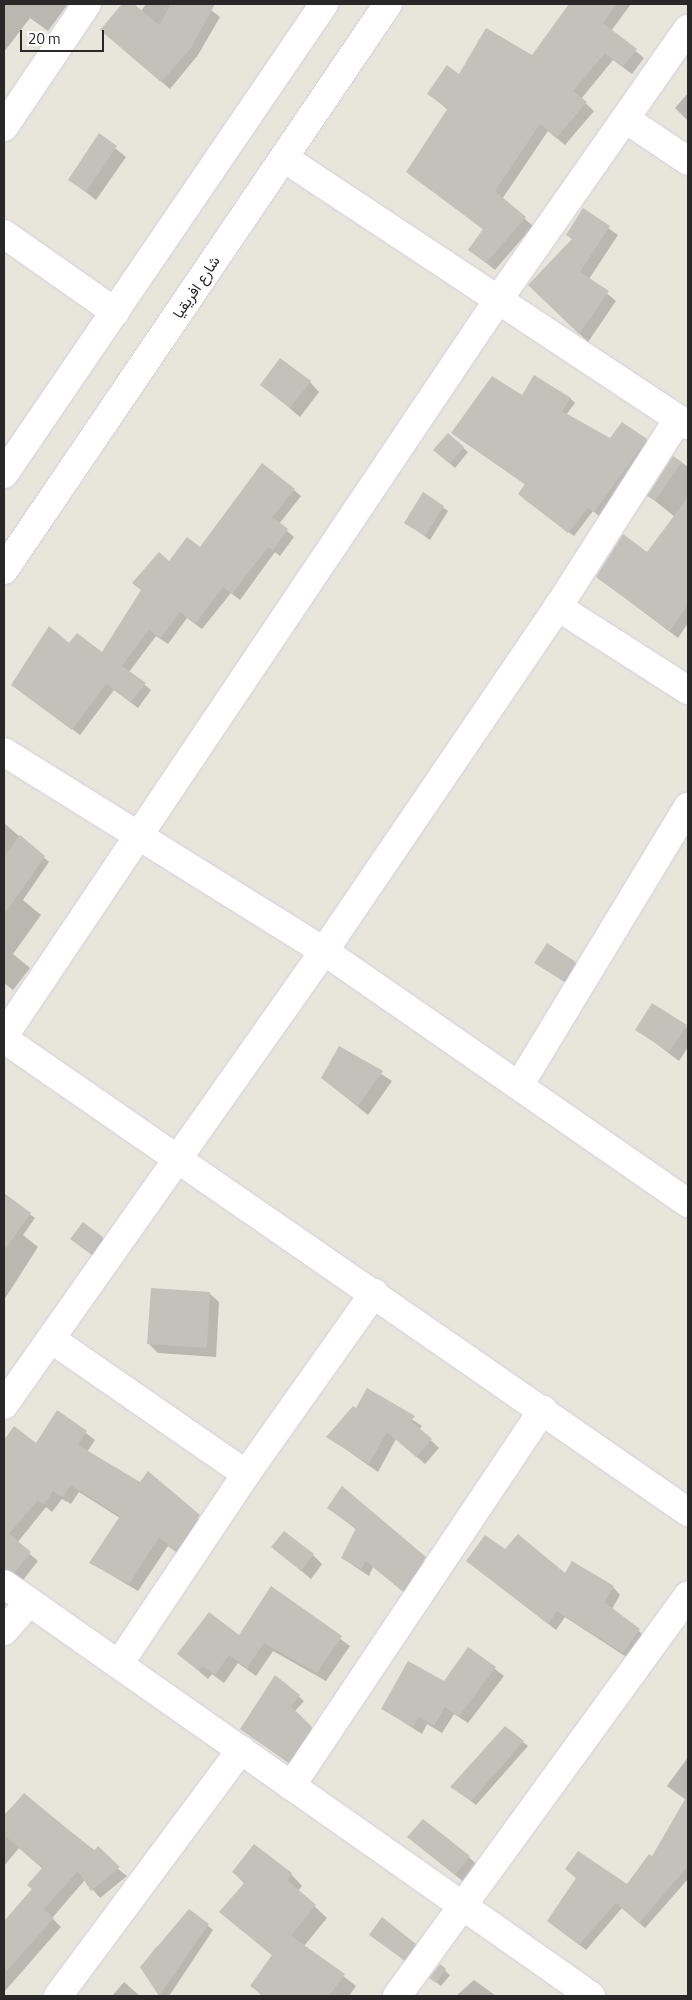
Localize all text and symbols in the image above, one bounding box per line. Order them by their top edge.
scale bar [22,20,106,52]
text: 20 m [28,27,61,50]
street label: شارع افريقيا [169,252,223,322]

